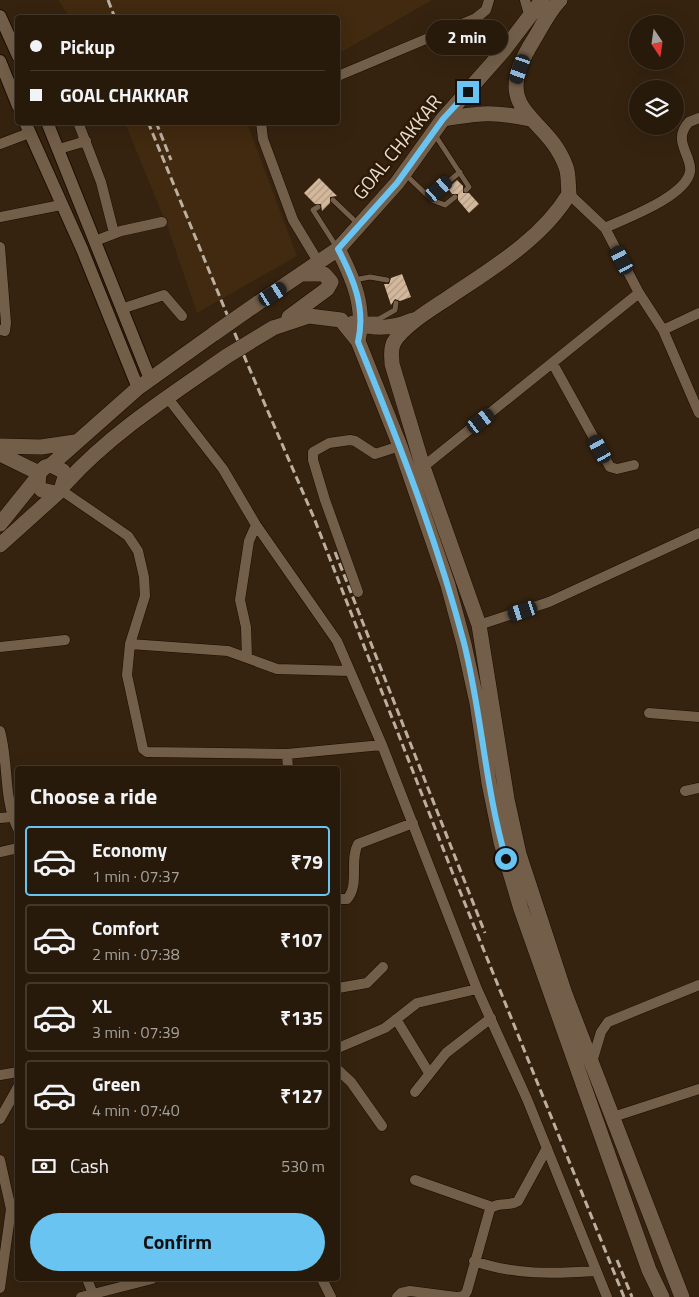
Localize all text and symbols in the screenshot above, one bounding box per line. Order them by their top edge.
north arrow [629,15,684,70]
map controls [629,15,684,135]
callout: 2 min [427,19,509,54]
text: 2 min [448,25,486,49]
text: Pickup [60,32,115,61]
car [508,52,531,86]
text: GOAL CHAKKAR [60,80,189,109]
button: layers [629,80,684,135]
route end [457,81,479,103]
street label: GOAL CHAKKAR [345,88,448,205]
car [422,173,455,205]
car [608,243,635,277]
car [256,280,289,308]
car [464,406,497,436]
car [586,432,613,466]
car [506,599,539,623]
text: Choose a ride [30,779,157,813]
text: Economy [92,835,167,864]
icon: car [32,839,77,884]
text: ₹79 [291,847,323,876]
route start [495,848,517,870]
text: 1 min · 07:37 [92,864,180,888]
text: Comfort [92,913,159,942]
icon: car [32,917,77,962]
text: ₹107 [280,925,323,954]
text: 2 min · 07:38 [92,942,180,966]
text: XL [92,991,112,1020]
icon: car [32,995,77,1040]
text: ₹135 [280,1003,323,1032]
text: 3 min · 07:39 [92,1020,180,1044]
text: Green [92,1069,141,1098]
icon: car [32,1073,77,1118]
text: ₹127 [280,1081,323,1110]
text: 4 min · 07:40 [92,1098,180,1122]
text: Cash [70,1151,109,1180]
icon: cash [30,1152,58,1180]
text: 530 m [281,1154,325,1178]
button: Confirm [30,1213,325,1271]

